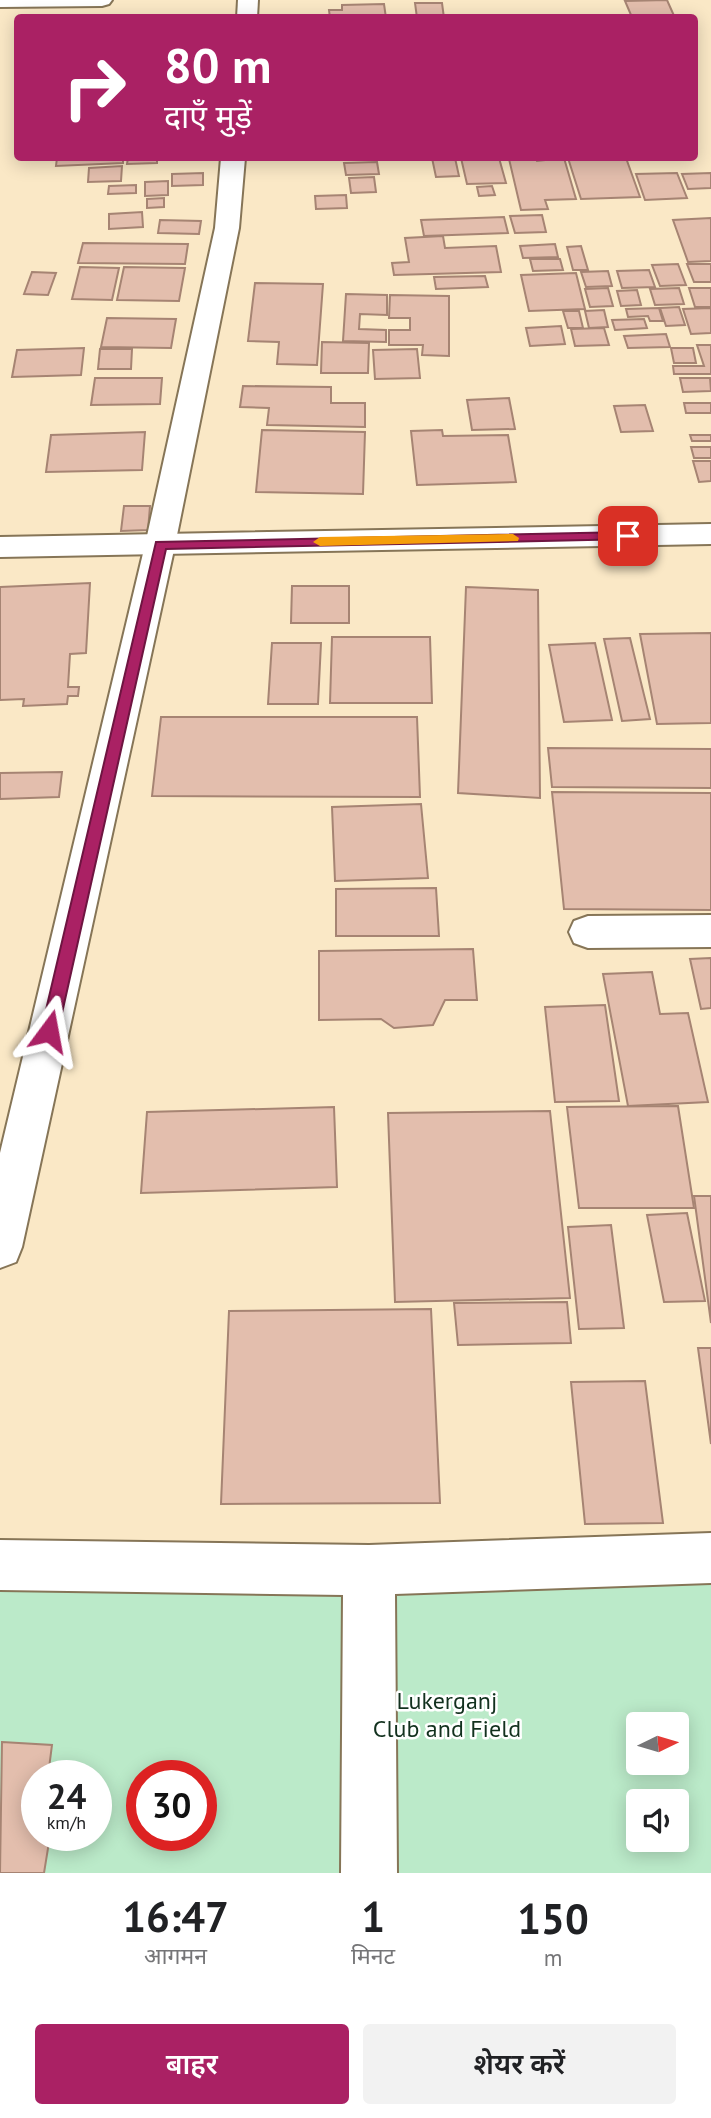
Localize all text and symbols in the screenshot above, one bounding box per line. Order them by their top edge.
text: 80 m [164,33,271,97]
icon: right [49,42,140,133]
text: दाएँ मुड़ें [164,95,252,137]
pin [598,506,658,566]
icon: arrive [609,517,647,555]
position arrow [12,994,86,1068]
park label: Lukerganj Club and Field [373,1685,521,1744]
north arrow [626,1712,690,1774]
map controls [626,1712,689,1852]
speed limit sign: 30 [126,1760,217,1851]
text: 24 [47,1773,86,1819]
button: sound [626,1789,689,1852]
text: km/h [47,1811,86,1834]
text: 16:47 [122,1889,229,1944]
text: 1 [361,1889,385,1944]
text: 150 [517,1891,589,1946]
text: आगमन [144,1941,207,1970]
text: मिनट [351,1941,395,1970]
text: m [544,1943,562,1972]
button: बाहर [35,2024,349,2104]
button: शेयर करें [363,2024,676,2104]

